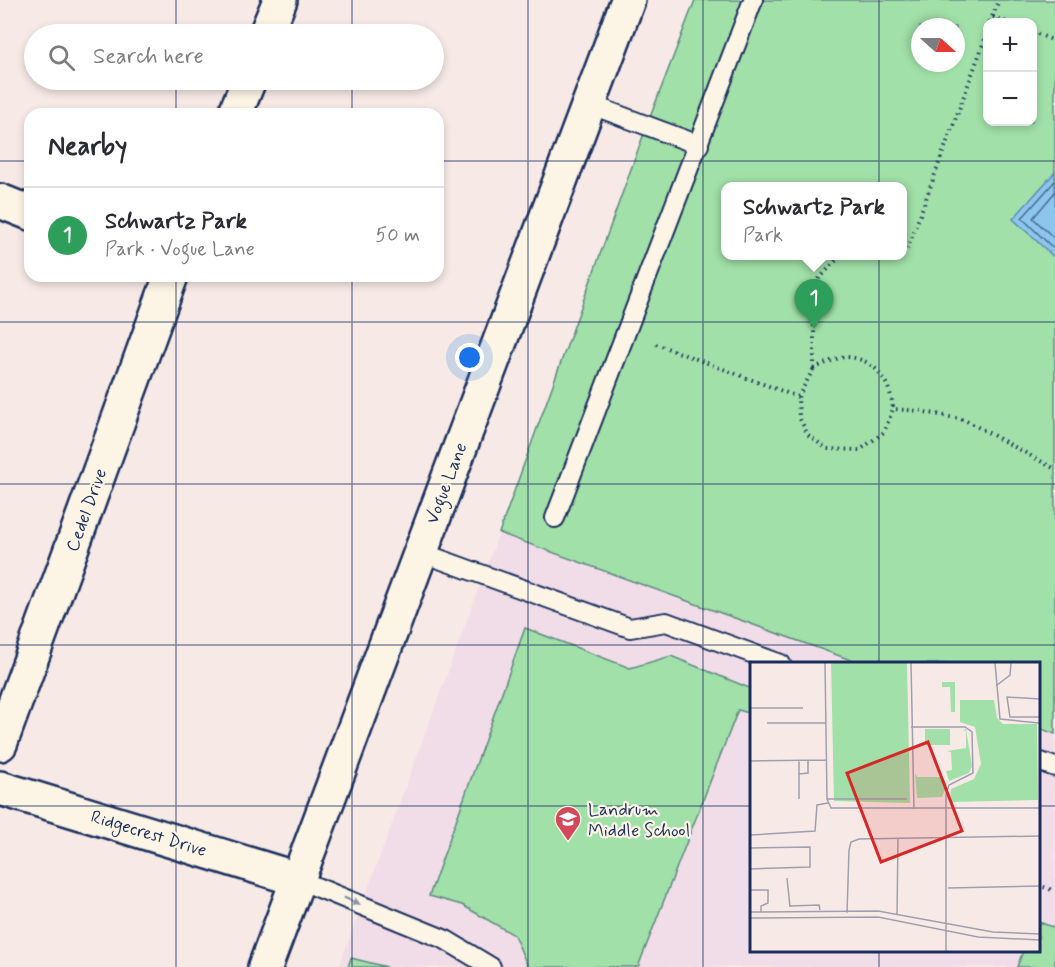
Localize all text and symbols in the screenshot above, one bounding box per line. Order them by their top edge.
north arrow [911,18,965,72]
map controls [983,18,1037,126]
button: + [983,18,1037,72]
search box [24,24,444,90]
icon: search [45,41,78,74]
text: Search here [93,43,204,71]
button: − [983,72,1037,126]
text: Nearby [48,130,127,164]
popup [721,182,907,260]
text: Schwartz Park [743,194,885,222]
text: Schwartz Park [105,208,247,236]
text: 1 [63,222,72,249]
text: 50 m [375,222,420,249]
text: Park [743,222,783,249]
text: Park · Vogue Lane [105,236,255,263]
pin: 1 [794,280,834,329]
your location [455,343,484,372]
street label: Vogue Lane [420,439,475,528]
street label: Cedel Drive [61,465,113,555]
inset map [750,662,1040,952]
place label: Landrum Middle School [588,798,690,843]
school or university icon: Landrum Middle School [553,804,583,842]
street label: Ridgecrest Drive [88,805,210,864]
one-way arrow [343,896,361,906]

